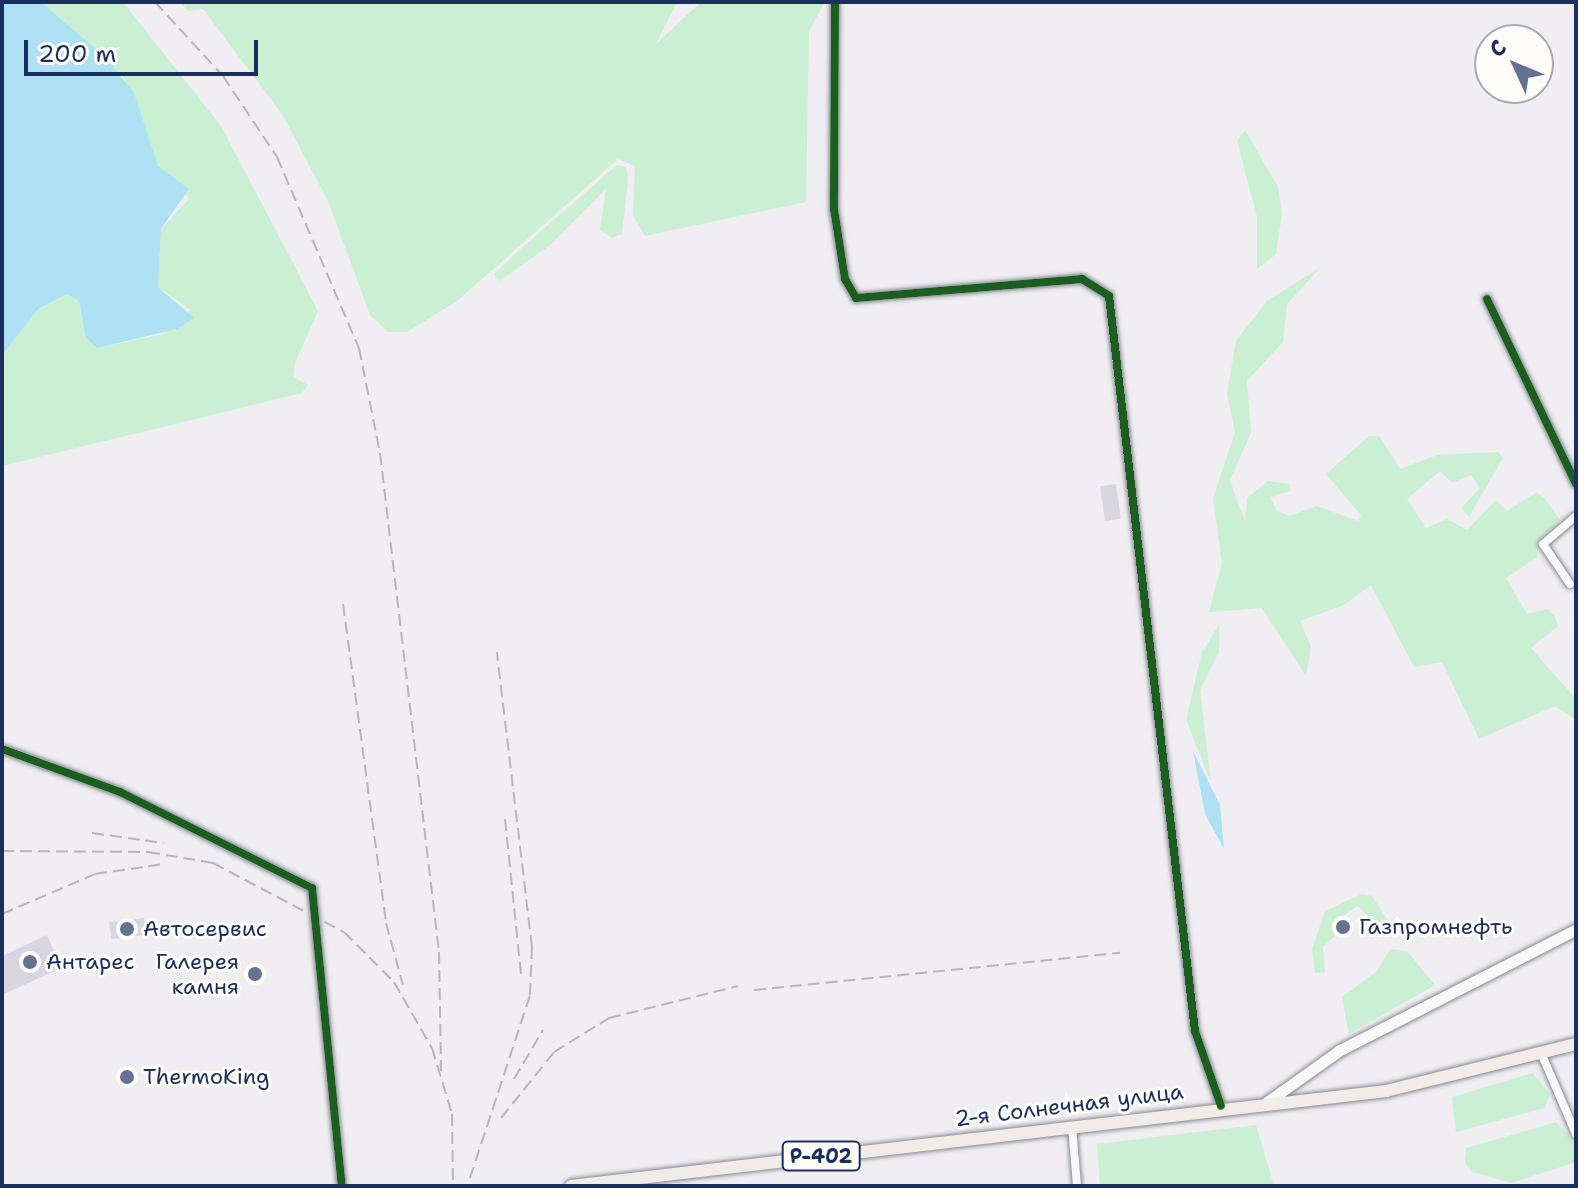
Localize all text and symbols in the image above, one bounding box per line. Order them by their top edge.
scale bar [28,24,262,74]
north arrow [1474,24,1554,104]
text: С [1483,33,1513,63]
text: 200 m [38,38,116,70]
place label: Газпромнефть [1359,914,1512,940]
place label: Автосервис [143,916,267,942]
marker: Газпромнефть [1334,918,1352,936]
marker: Автосервис [118,920,136,938]
place label: Галерея камня [155,948,239,1000]
place label: Антарес [46,949,135,975]
marker: Антарес [21,953,39,971]
marker: Галерея камня [246,965,264,983]
place label: ThermoKing [143,1064,269,1090]
marker: ThermoKing [118,1068,136,1086]
street label: 2-я Солнечная улица [953,1078,1185,1132]
road number: Р-402 [781,1140,861,1172]

